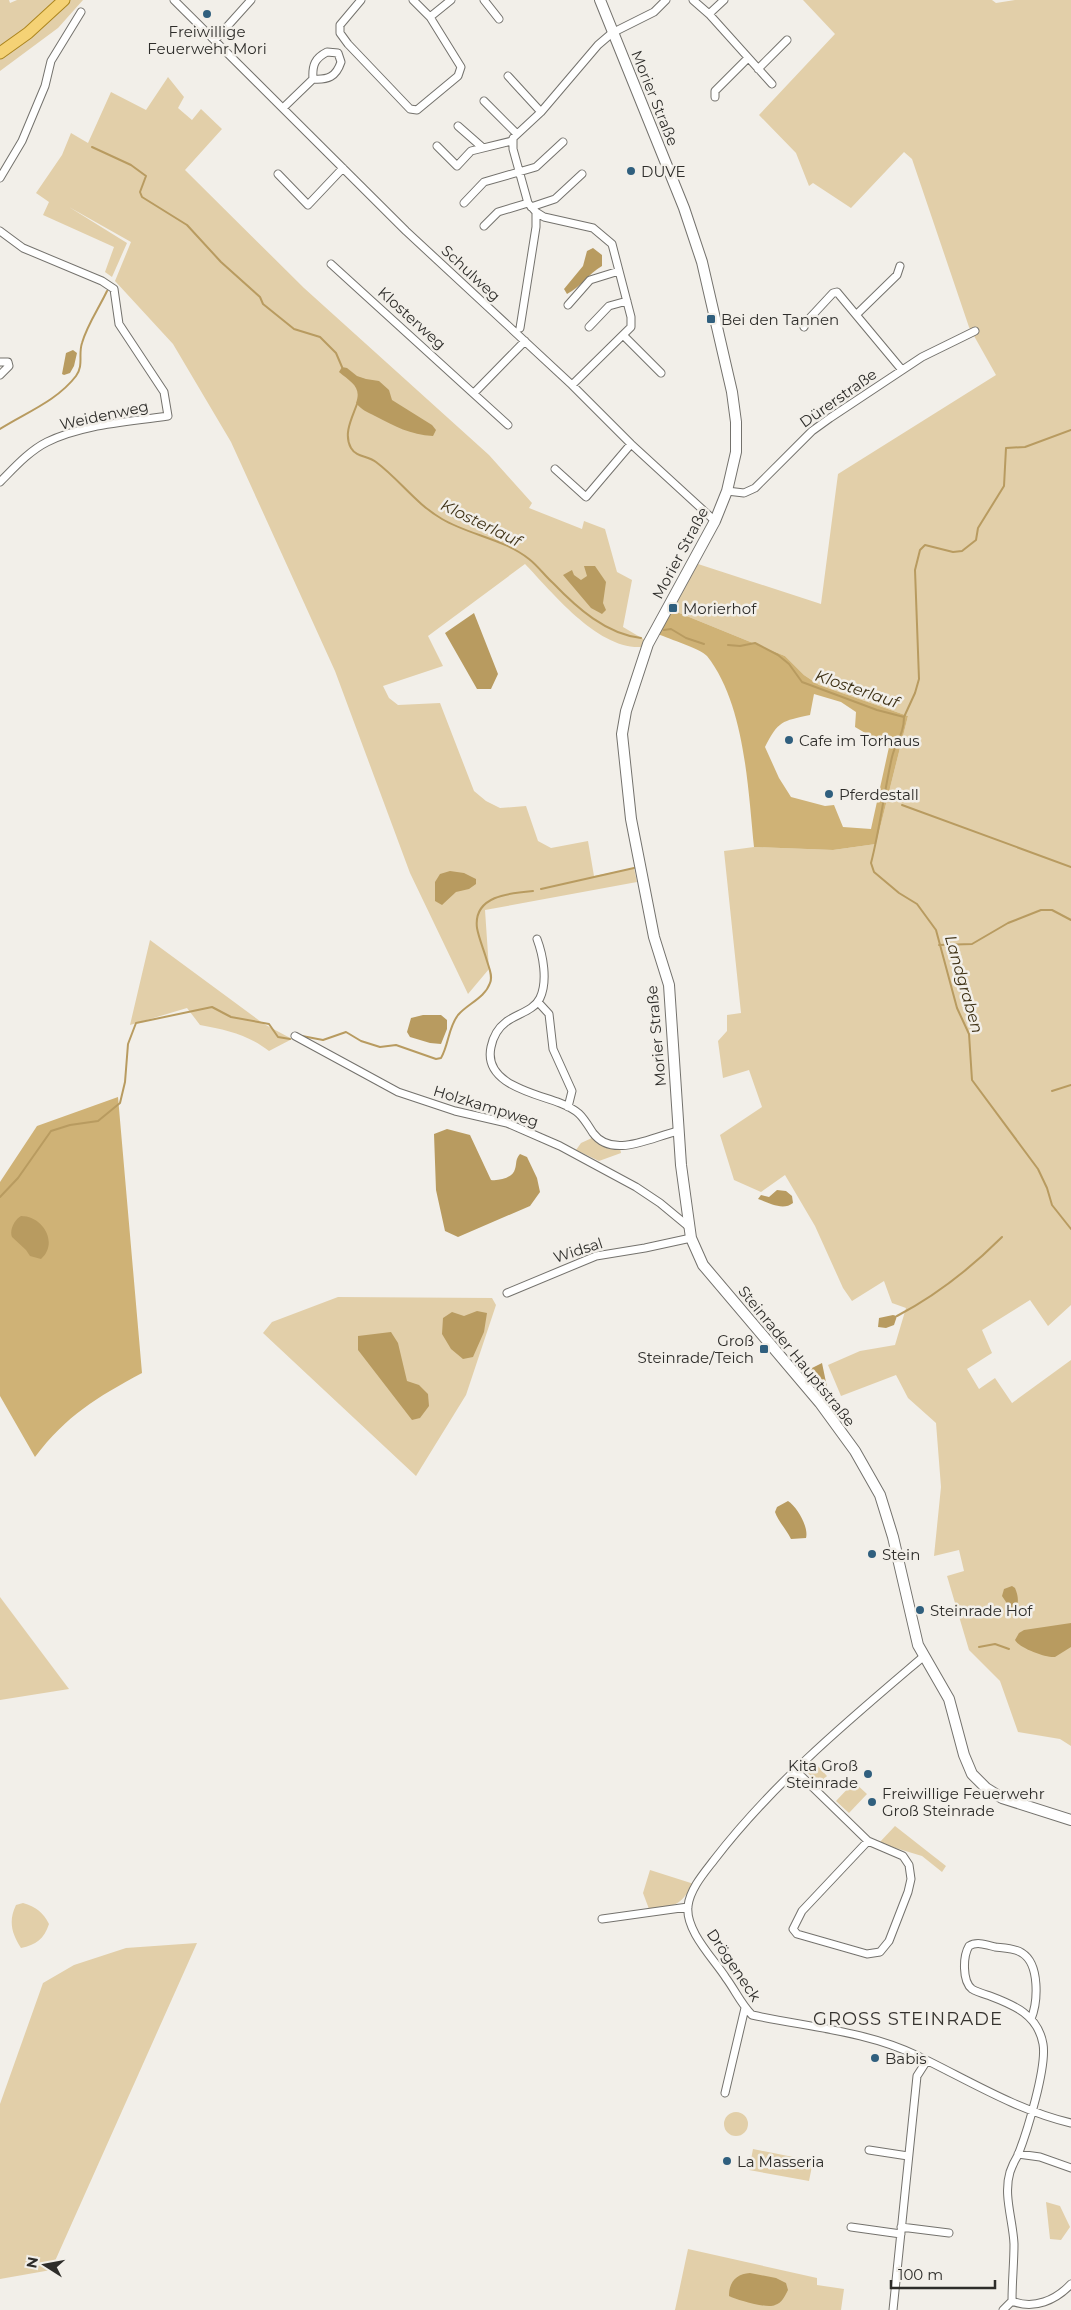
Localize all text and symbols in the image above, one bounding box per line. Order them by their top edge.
marker: Freiwillige Feuerwehr Mori [201,8,213,20]
place label: Freiwillige Feuerwehr Mori [147,22,267,58]
street label: Morier Straße [627,47,683,149]
place label: DUVE [641,162,686,181]
marker: DUVE [625,165,637,177]
street label: Schulweg [437,241,505,305]
street label: Klosterweg [374,283,450,353]
place label: Bei den Tannen [721,310,839,329]
marker: Bei den Tannen [705,313,717,325]
street label: Dürerstraße [796,364,880,432]
street label: Weidenweg [58,396,150,434]
water label: Klosterlauf [438,495,527,552]
street label: Morier Straße [648,504,712,602]
place label: Morierhof [683,599,757,618]
marker: Morierhof [667,602,679,614]
water label: Klosterlauf [813,666,904,713]
place label: Cafe im Torhaus [799,731,920,750]
marker: Cafe im Torhaus [783,734,795,746]
place label: Pferdestall [839,785,919,804]
marker: Pferdestall [823,788,835,800]
water label: Landgraben [941,933,987,1035]
street label: Morier Straße [642,985,670,1087]
street label: Holzkampweg [431,1081,541,1131]
street label: Widsal [551,1233,605,1267]
street label: Steinrader Hauptstraße [734,1282,860,1430]
place label: Groß Steinrade/Teich [637,1331,754,1367]
marker: Groß Steinrade/Teich [758,1343,770,1355]
place label: Stein [882,1545,920,1564]
marker: Stein [866,1548,878,1560]
place label: Steinrade Hof [930,1601,1033,1620]
marker: Steinrade Hof [914,1604,926,1616]
place label: Kita Groß Steinrade [786,1756,858,1792]
marker: Kita Groß Steinrade [862,1768,874,1780]
place label: Freiwillige Feuerwehr Groß Steinrade [882,1784,1045,1820]
marker: Freiwillige Feuerwehr Groß Steinrade [866,1796,878,1808]
street label: Drögeneck [703,1925,765,2005]
district label: GROSS STEINRADE [813,2008,1003,2030]
place label: Babis [885,2049,927,2068]
marker: Babis [869,2052,881,2064]
place label: La Masseria [737,2152,824,2171]
marker: La Masseria [721,2155,733,2167]
north arrow [20,2240,70,2290]
text: N [22,2255,42,2270]
scale bar [891,2258,995,2290]
text: 100 m [898,2265,943,2284]

